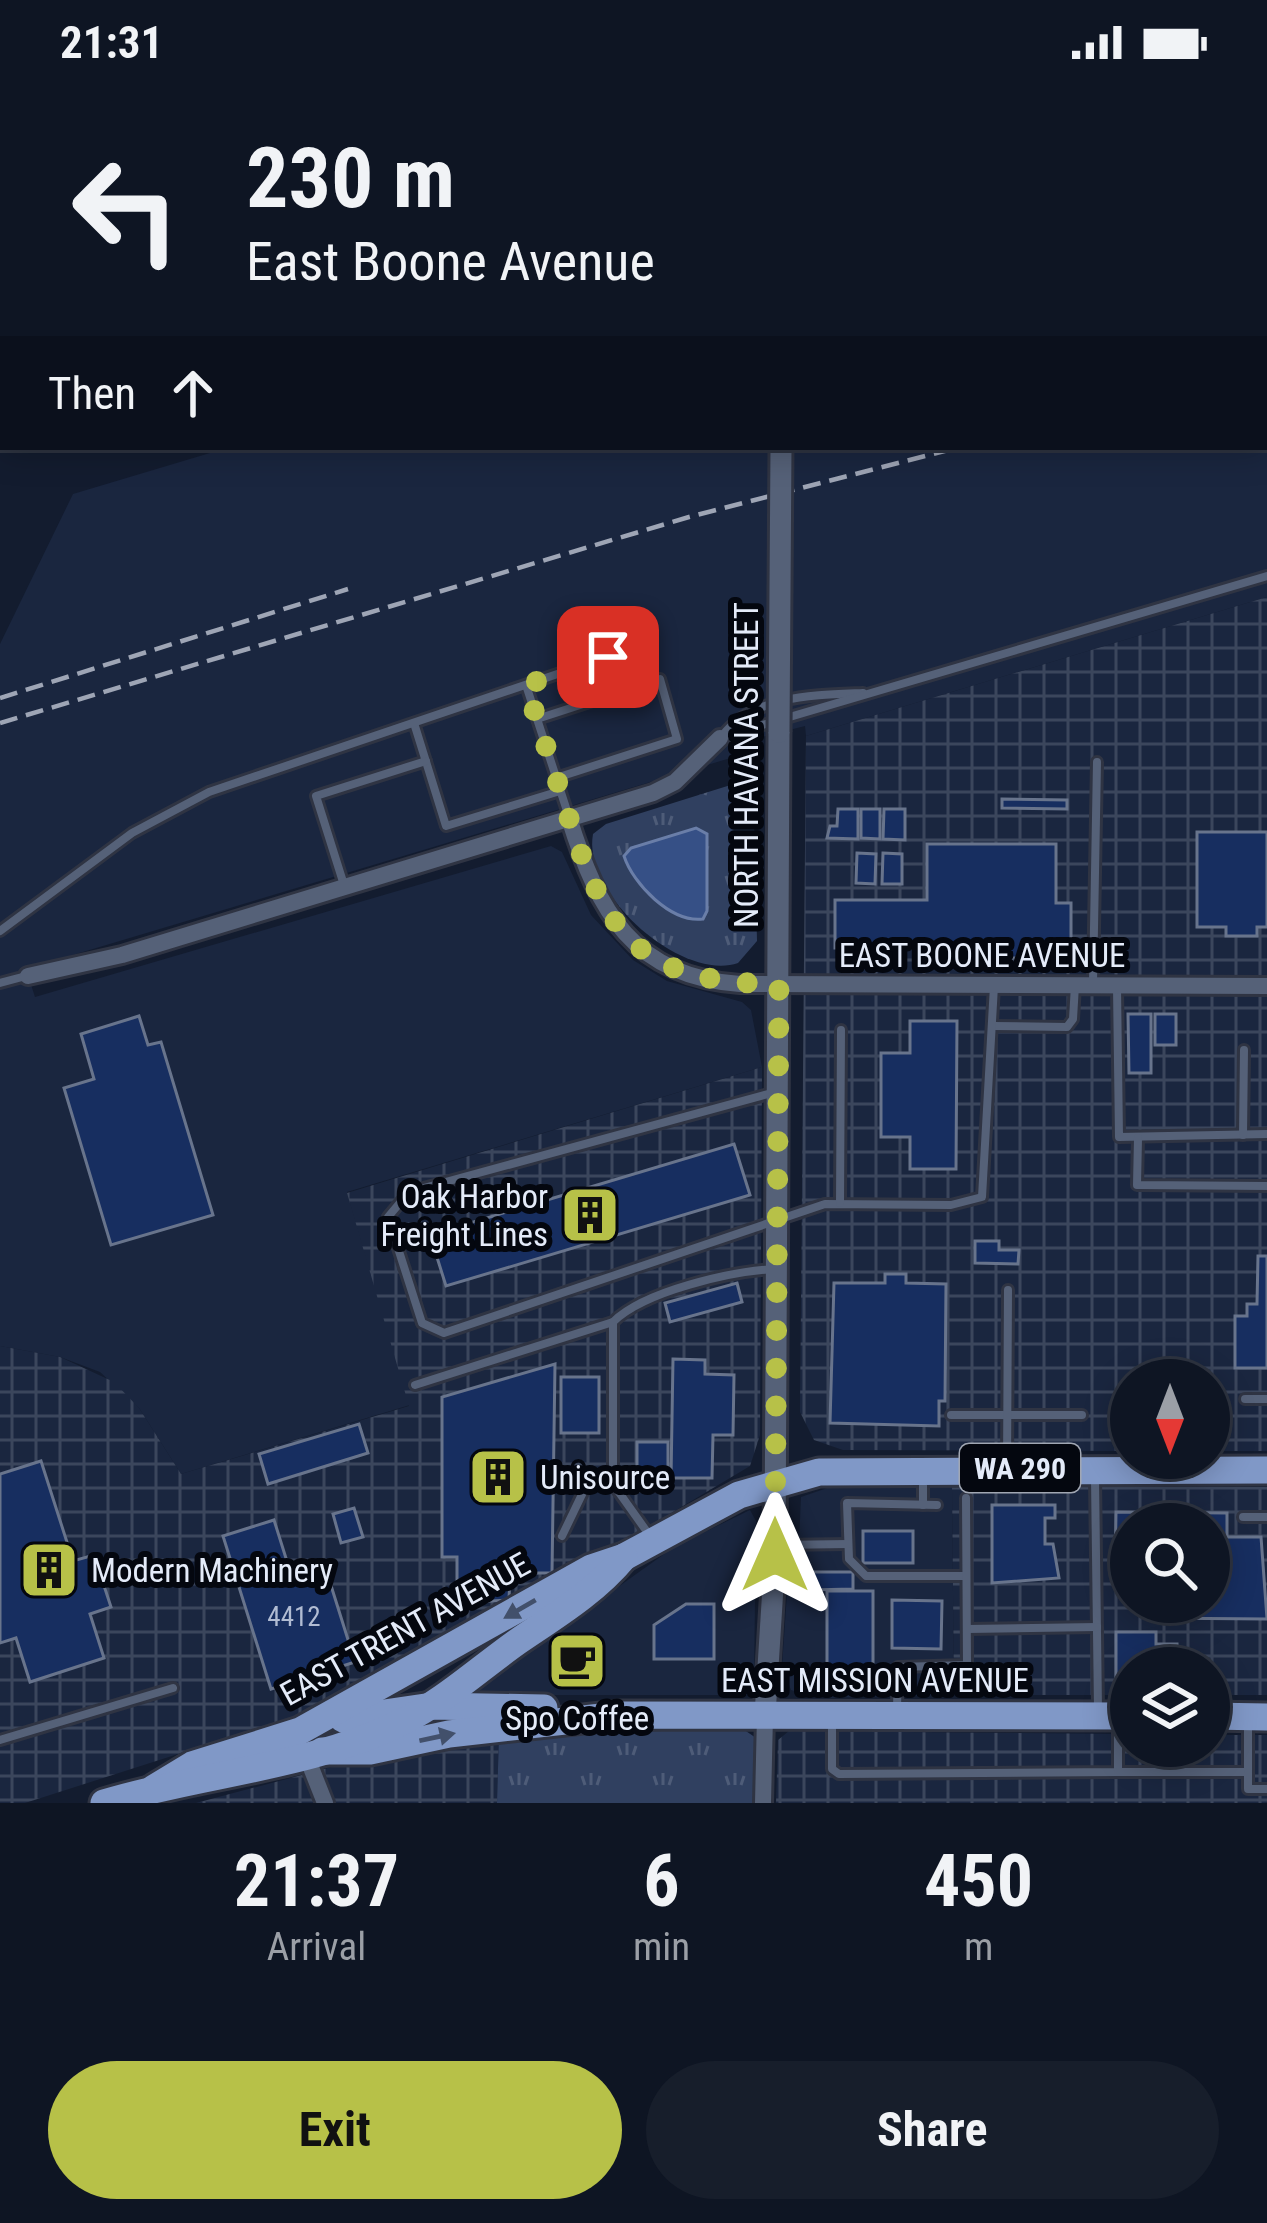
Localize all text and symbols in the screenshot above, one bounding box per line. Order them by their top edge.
text: 21:31 [60,16,163,69]
text: 230 m [246,129,455,228]
icon: left [48,132,204,288]
text: East Boone Avenue [246,230,655,293]
icon: ahead [160,360,226,426]
text: Then [48,367,136,420]
street label: NORTH HAVANA STREET [727,602,766,928]
pin [557,606,659,708]
icon: arrive [575,624,641,690]
street label: EAST BOONE AVENUE [839,936,1125,975]
place label: Oak Harbor Freight Lines [380,1177,548,1254]
building icon: Oak Harbor Freight Lines [559,1184,621,1246]
north arrow [1110,1359,1230,1479]
map controls [1110,1359,1230,1767]
road number: WA 290 [960,1444,1080,1492]
building icon: Unisource [467,1446,529,1508]
place label: Unisource [540,1458,670,1497]
position arrow [712,1492,838,1618]
button: search [1110,1503,1230,1623]
building icon: Modern Machinery [18,1539,80,1601]
street label: EAST TRENT AVENUE [273,1544,537,1714]
place label: Modern Machinery [91,1551,333,1590]
one-way arrow [503,1598,536,1619]
house number: 4412 [267,1601,321,1633]
cafe icon: Spo Coffee [546,1630,608,1692]
button: layers [1110,1647,1230,1767]
street label: EAST MISSION AVENUE [721,1661,1029,1700]
place label: Spo Coffee [505,1699,649,1738]
one-way arrow [419,1726,457,1745]
text: 21:37 [234,1839,399,1924]
text: 6 [643,1839,680,1924]
text: 450 [924,1839,1033,1924]
text: Arrival [267,1924,366,1970]
text: min [633,1924,690,1970]
text: m [964,1924,993,1970]
button: Exit [48,2061,622,2199]
button: Share [646,2061,1219,2199]

